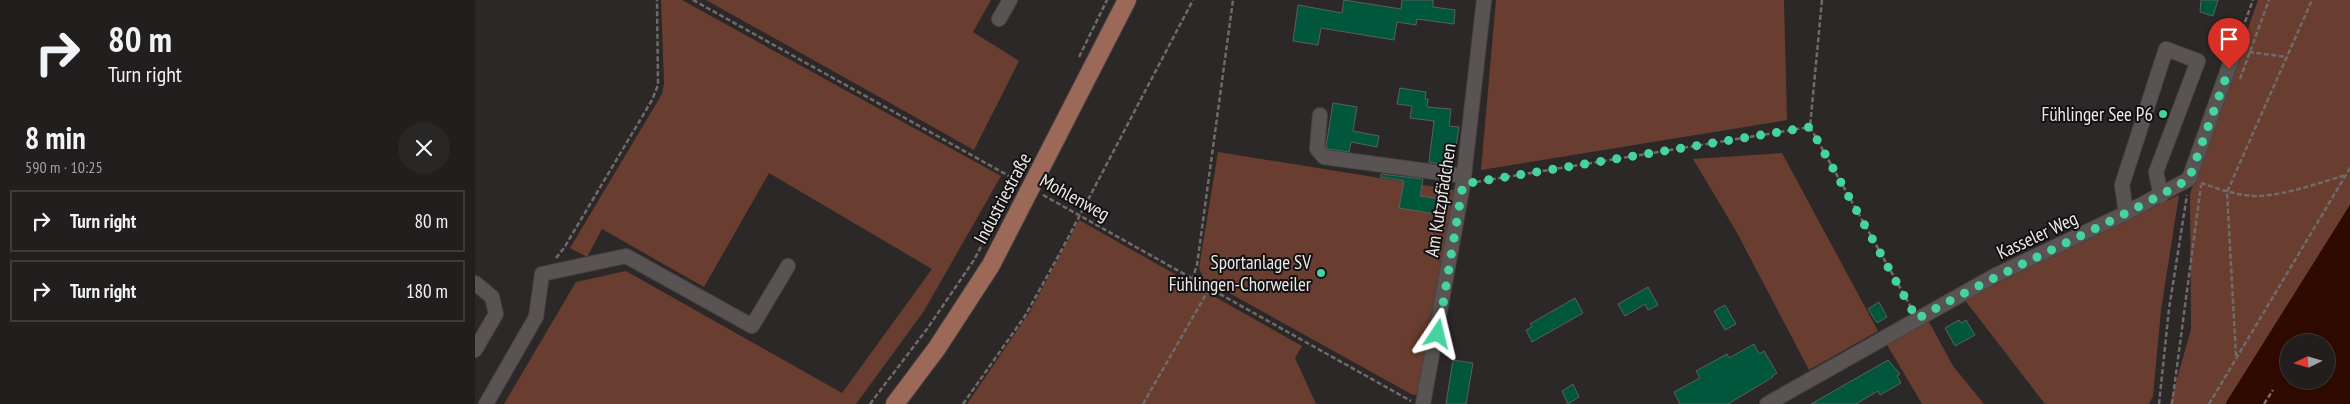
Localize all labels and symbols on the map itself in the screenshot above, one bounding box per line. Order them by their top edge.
pin [2208,18,2250,69]
place label: Fühlinger See P6 [2042,102,2153,126]
marker: Fühlinger See P6 [2157,108,2169,120]
street label: Am Kutzpfädchen [1419,141,1461,259]
street label: Industriestraße [968,148,1036,248]
street label: Mohlenweg [1036,168,1114,226]
street label: Kasseler Weg [1993,206,2081,264]
place label: Sportanlage SV Fühlingen-Chorweiler [1169,250,1312,296]
marker: Sportanlage SV Fühlingen-Chorweiler [1315,267,1327,279]
position arrow [1411,307,1463,359]
north arrow [2280,334,2335,389]

